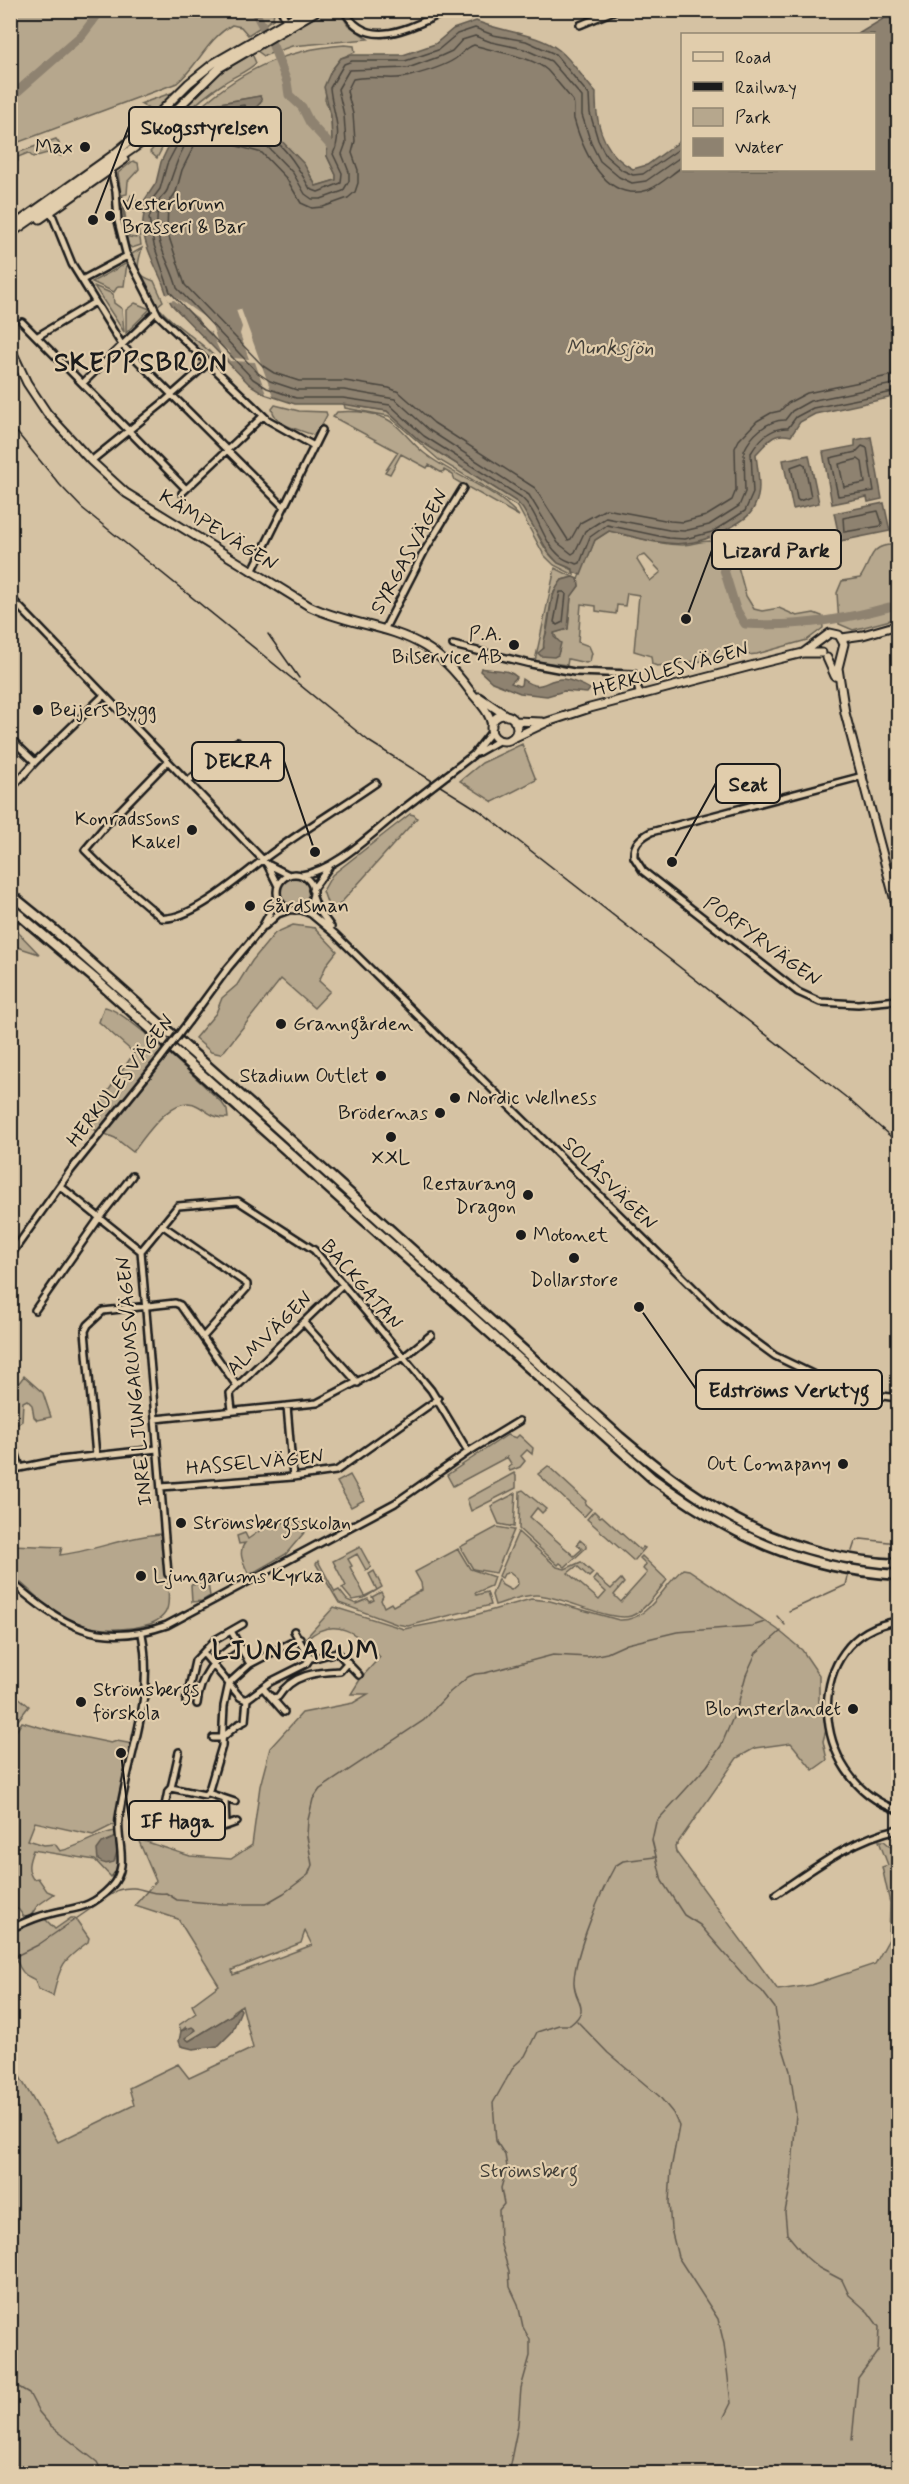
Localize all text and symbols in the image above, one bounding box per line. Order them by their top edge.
legend [681,33,876,171]
text: Road [735,46,771,70]
text: Railway [735,76,797,100]
text: Park [735,106,771,130]
callout: Skogsstyrelsen [129,107,281,146]
text: Skogsstyrelsen [141,114,269,144]
place label: Max [35,134,73,161]
text: Water [735,136,784,160]
marker: Max [78,140,92,154]
place label: Vesterbrunn Brasseri & Bar [122,191,246,241]
marker: Vesterbrunn Brasseri & Bar [103,209,117,223]
water label: Munksjön [566,334,654,362]
district label: SKEPPSBRON [54,347,228,381]
street label: KÄMPEVÄGEN [153,484,283,578]
street label: SYRGASVÄGEN [364,485,456,619]
callout: Lizard Park [712,530,841,569]
text: Lizard Park [722,537,830,565]
place label: P.A. Bilservice AB [392,621,502,671]
street label: HERKULESVÄGEN [590,636,752,704]
marker: P.A. Bilservice AB [507,638,521,652]
place label: Beijers Bygg [50,697,157,725]
marker: Beijers Bygg [31,703,45,717]
callout: DEKRA [192,742,284,781]
text: DEKRA [204,748,272,776]
callout: Seat [716,764,780,803]
text: Seat [728,771,768,799]
place label: Konradssons Kakel [75,806,180,856]
marker: Konradssons Kakel [185,823,199,837]
street label: PORFYRVÄGEN [698,890,826,994]
place label: Gårdsman [262,893,349,920]
marker: Gårdsman [243,899,257,913]
street label: HERKULESVÄGEN [61,1009,181,1153]
place label: Granngården [293,1011,413,1040]
marker: Granngården [274,1017,288,1031]
place label: Stadium Outlet [239,1063,369,1090]
marker: Stadium Outlet [374,1069,388,1083]
place label: Nordic Wellness [467,1085,597,1112]
marker: Nordic Wellness [448,1091,462,1105]
place label: Brödernas [338,1100,428,1127]
marker: Brödernas [433,1106,447,1120]
marker: XXL [384,1130,398,1144]
street label: SOLÅSVÄGEN [556,1131,662,1237]
place label: XXL [372,1145,411,1172]
place label: Restaurang Dragon [423,1171,516,1222]
marker: Restaurang Dragon [521,1188,535,1202]
place label: Motonet [533,1222,609,1249]
marker: Motonet [514,1228,528,1242]
street label: BACKGATAN [314,1234,408,1336]
marker: Dollarstore [567,1251,581,1265]
street label: INRE LJUNGARUMSVÄGEN [111,1255,159,1507]
place label: Dollarstore [530,1267,618,1294]
street label: ALMVÄGEN [221,1286,319,1382]
callout: Edströms Verktyg [696,1370,882,1409]
text: Edströms Verktyg [708,1377,870,1407]
street label: HASSELVÄGEN [185,1444,325,1482]
place label: Out Comapany [707,1451,831,1478]
marker: Out Comapany [836,1457,850,1471]
place label: Strömsbergsskolan [193,1510,351,1539]
marker: Strömsbergsskolan [174,1516,188,1530]
place label: Ljungarums Kyrka [153,1563,324,1590]
marker: Ljungarums Kyrka [134,1569,148,1583]
district label: LJUNGARUM [212,1635,380,1669]
place label: Strömsbergs förskola [93,1677,199,1727]
marker: Strömsbergs förskola [74,1695,88,1709]
place label: Blomsterlandet [705,1696,841,1723]
marker: Blomsterlandet [846,1702,860,1716]
callout: IF Haga [129,1801,225,1840]
text: IF Haga [141,1808,215,1838]
park label: Strömsberg [480,2158,578,2187]

